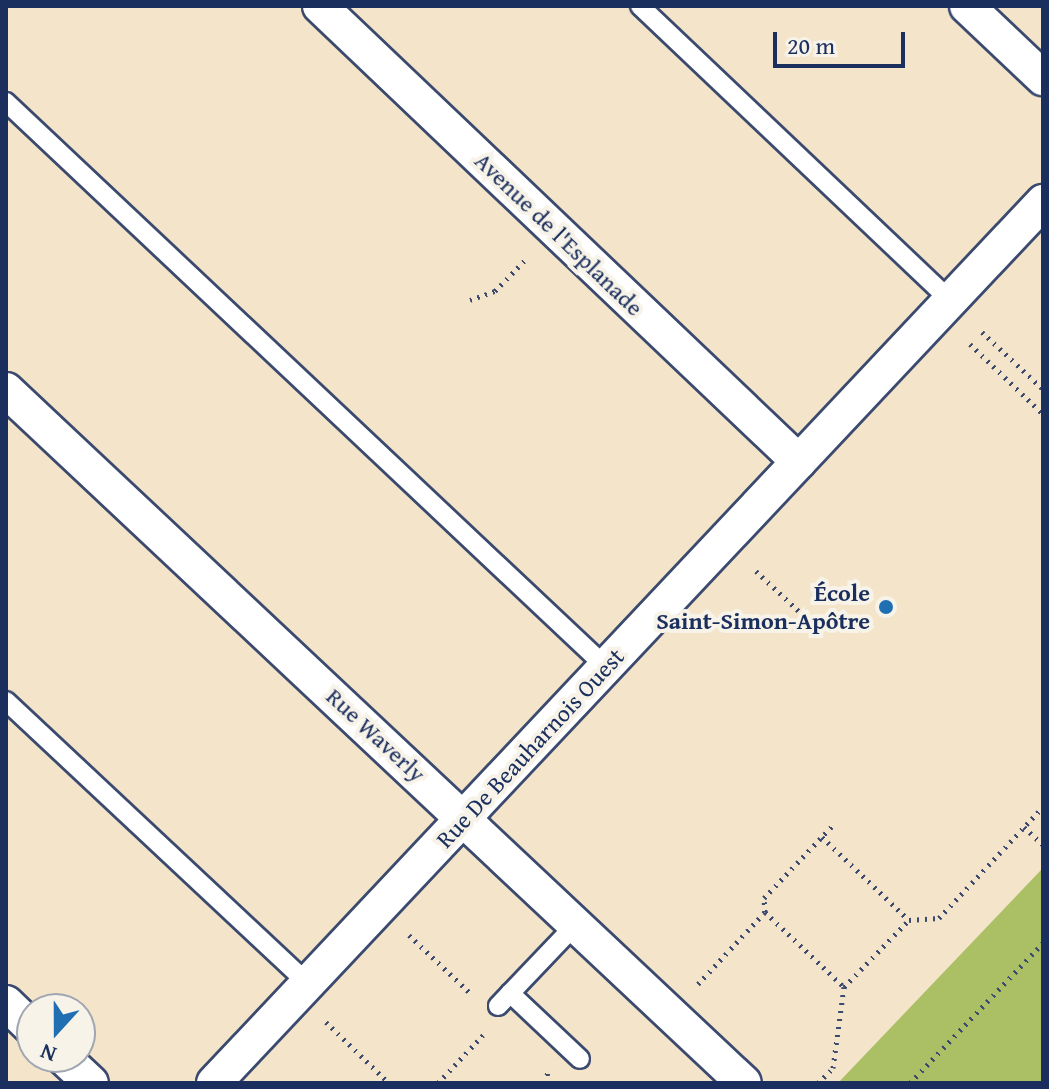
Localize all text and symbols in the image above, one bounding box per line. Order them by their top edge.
scale bar [777,16,909,66]
text: 20 m [787,28,835,63]
street label: Avenue de l'Esplanade [469,146,649,322]
place label: École Saint-Simon-Apôtre [656,579,870,635]
marker: École Saint-Simon-Apôtre [877,598,895,616]
street label: Rue De Beauharnois Ouest [430,642,630,854]
street label: Rue Waverly [320,682,432,788]
north arrow [16,993,96,1073]
text: N [36,1036,61,1071]

